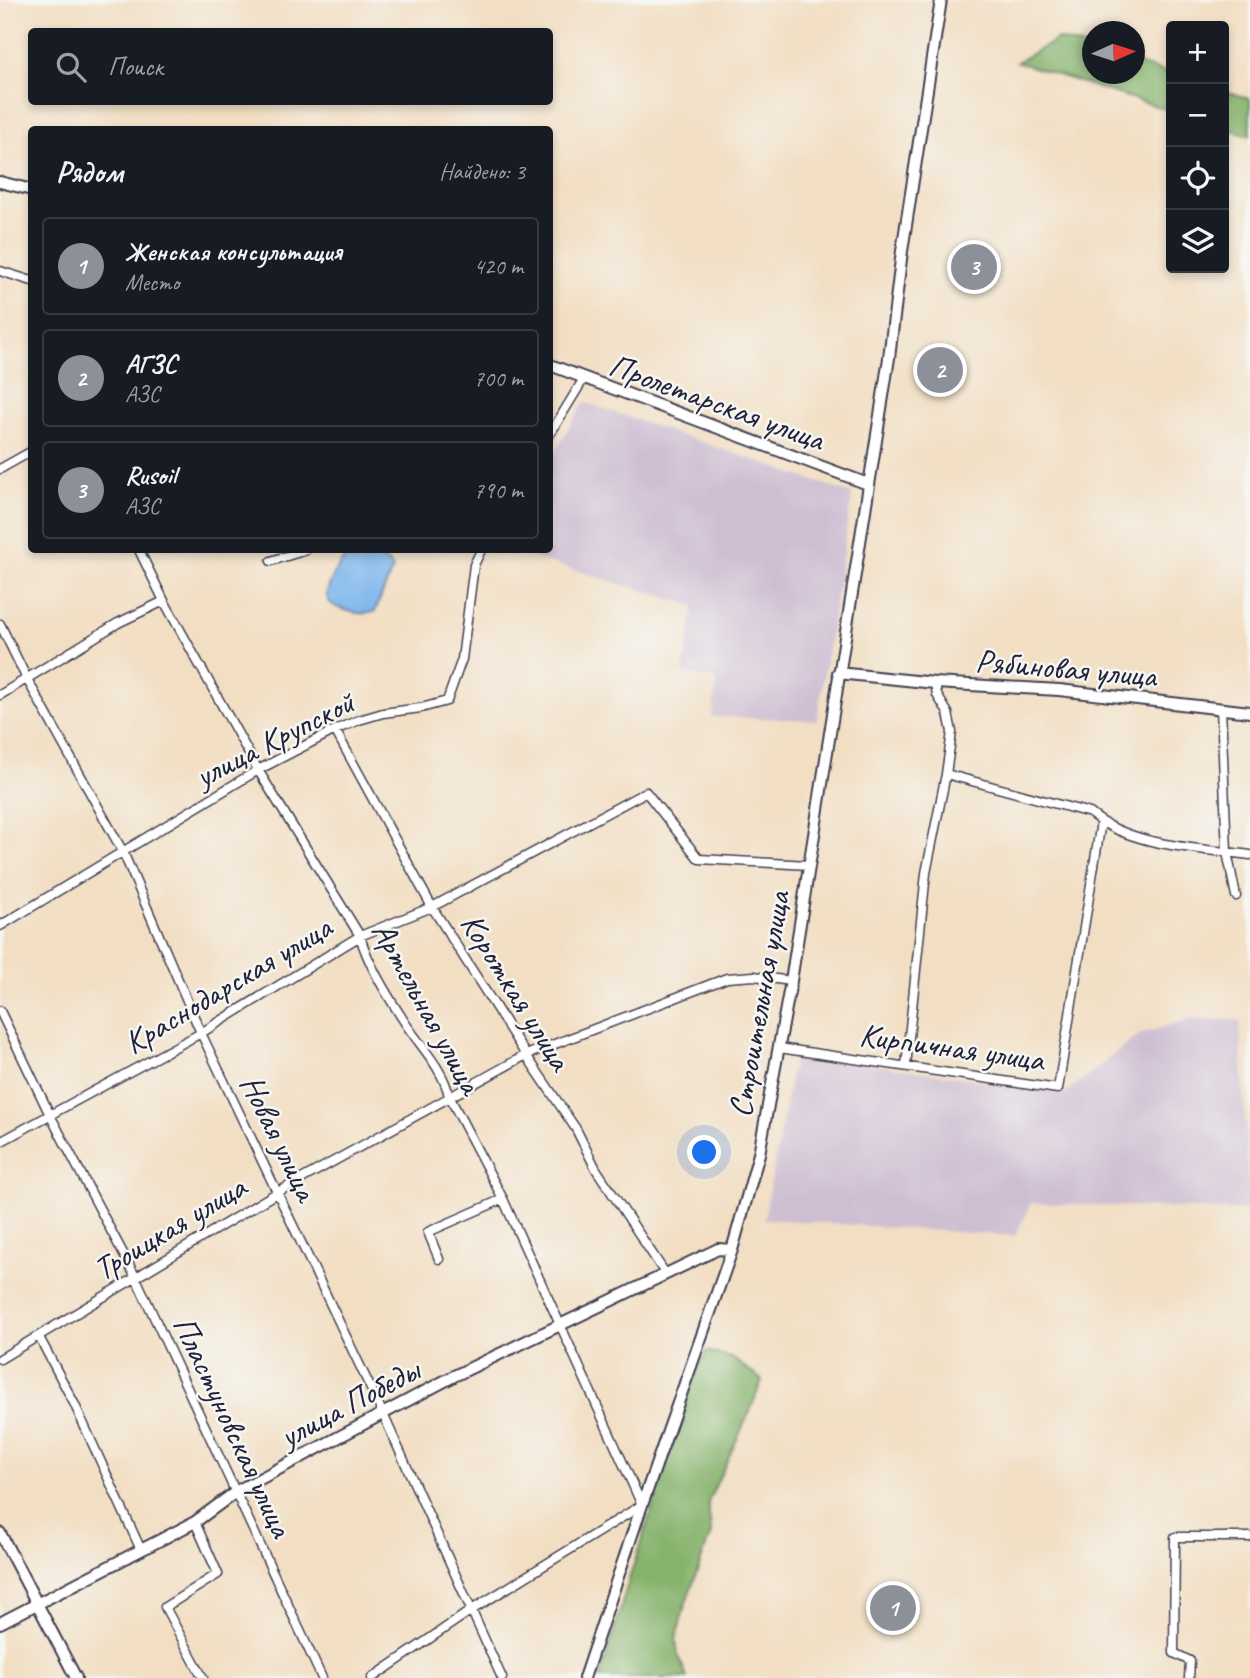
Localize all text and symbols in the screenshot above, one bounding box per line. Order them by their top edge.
north arrow [1082,21,1145,84]
map controls [1166,21,1229,273]
button: + [1166,21,1229,84]
search box [28,28,553,105]
icon: search [52,48,90,86]
text: Поиск [108,50,163,83]
button: − [1166,84,1229,147]
button: locate [1166,147,1229,210]
text: Рядом [56,153,123,191]
text: Найдено: 3 [439,157,525,186]
button: layers [1166,210,1229,273]
text: Женская консультация [125,235,342,268]
pin: 3 [951,241,997,293]
text: 1 [76,252,86,281]
text: 420 m [474,252,523,281]
text: Место [125,268,179,297]
street label: Пролетарская улица [603,344,832,461]
pin: 2 [917,344,963,396]
text: АГЗС [125,347,177,380]
text: 2 [76,364,86,393]
text: 700 m [474,364,523,393]
text: АЗС [125,380,160,409]
text: Rusoil [125,459,176,492]
text: 3 [76,476,86,505]
text: 790 m [474,476,523,505]
text: АЗС [125,492,160,521]
street label: Рябиновая улица [974,639,1160,697]
street label: улица Крупской [186,680,363,798]
street label: Строительная улица [718,886,800,1120]
street label: Краснодарская улица [116,905,341,1063]
street label: Короткая улица [451,905,582,1080]
street label: Артельная улица [363,914,493,1103]
street label: Кирпичная улица [857,1013,1049,1081]
street label: Новая улица [231,1068,329,1209]
your location [687,1135,721,1169]
street label: Троицкая улица [86,1165,256,1290]
street label: Пластуновская улица [164,1309,303,1545]
street label: улица Победы [271,1347,429,1458]
pin: 1 [870,1582,916,1634]

